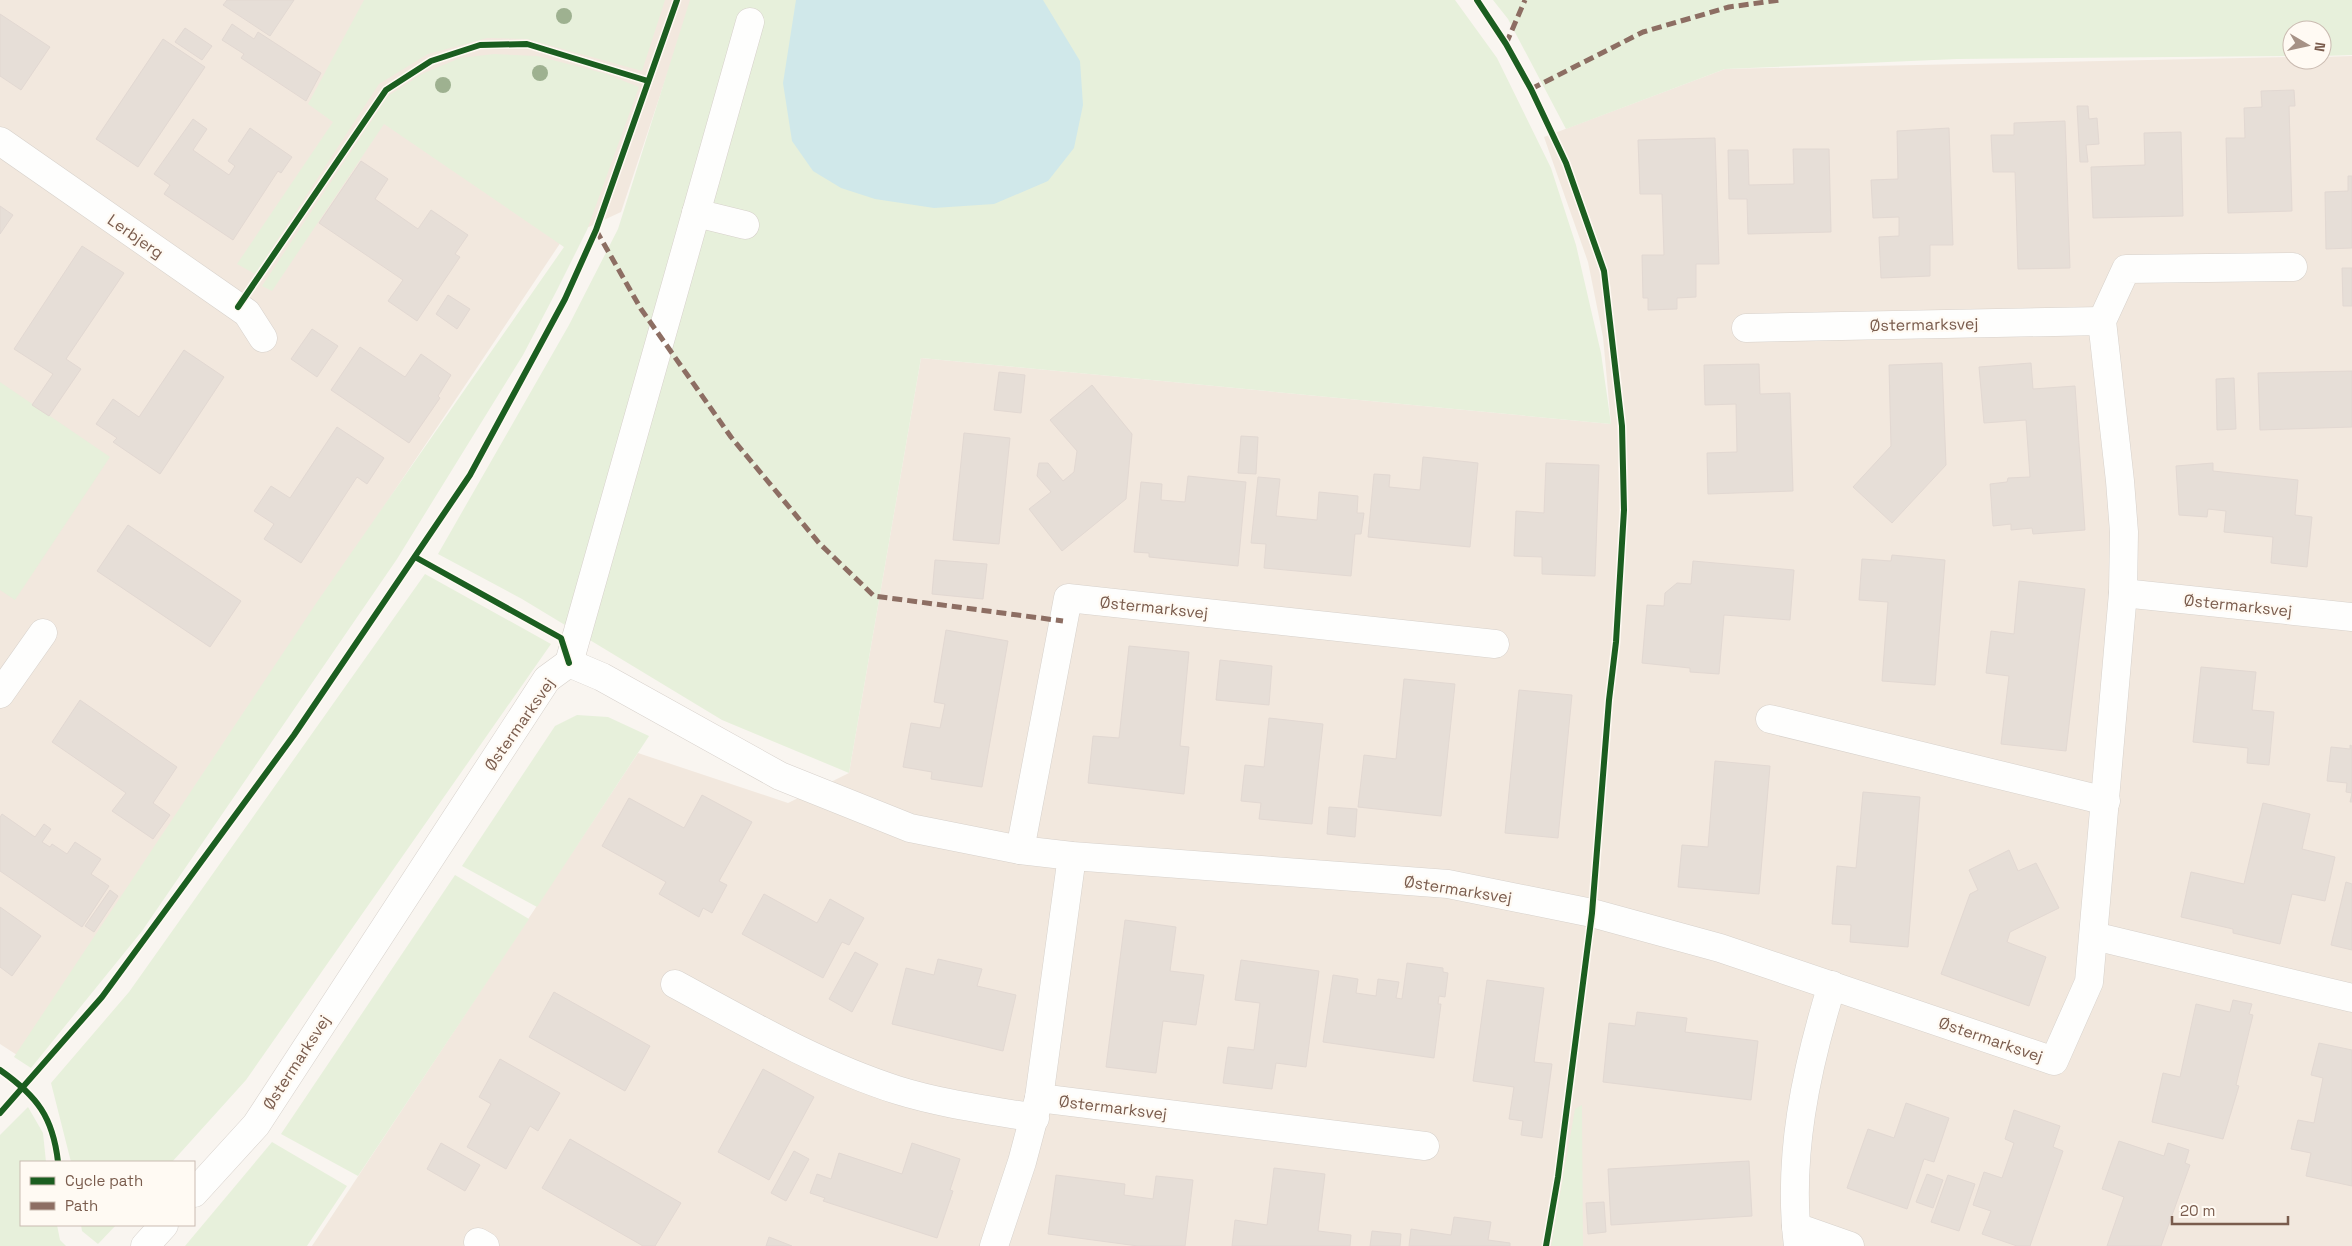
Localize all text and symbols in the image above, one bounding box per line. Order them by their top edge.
north arrow [2282,20,2332,70]
text: N [2310,41,2329,53]
street label: Lerbjerg [104,209,168,263]
street label: Østermarksvej [1869,313,1979,336]
street label: Østermarksvej [2183,589,2293,622]
street label: Østermarksvej [1099,591,1209,624]
street label: Østermarksvej [480,674,559,775]
street label: Østermarksvej [1403,871,1513,908]
street label: Østermarksvej [258,1011,335,1114]
street label: Østermarksvej [1936,1012,2046,1067]
street label: Østermarksvej [1058,1090,1168,1125]
legend [20,1161,195,1226]
text: Cycle path [65,1171,143,1190]
scale bar [2172,1194,2288,1226]
text: Path [65,1196,98,1215]
text: 20 m [2180,1201,2215,1220]

